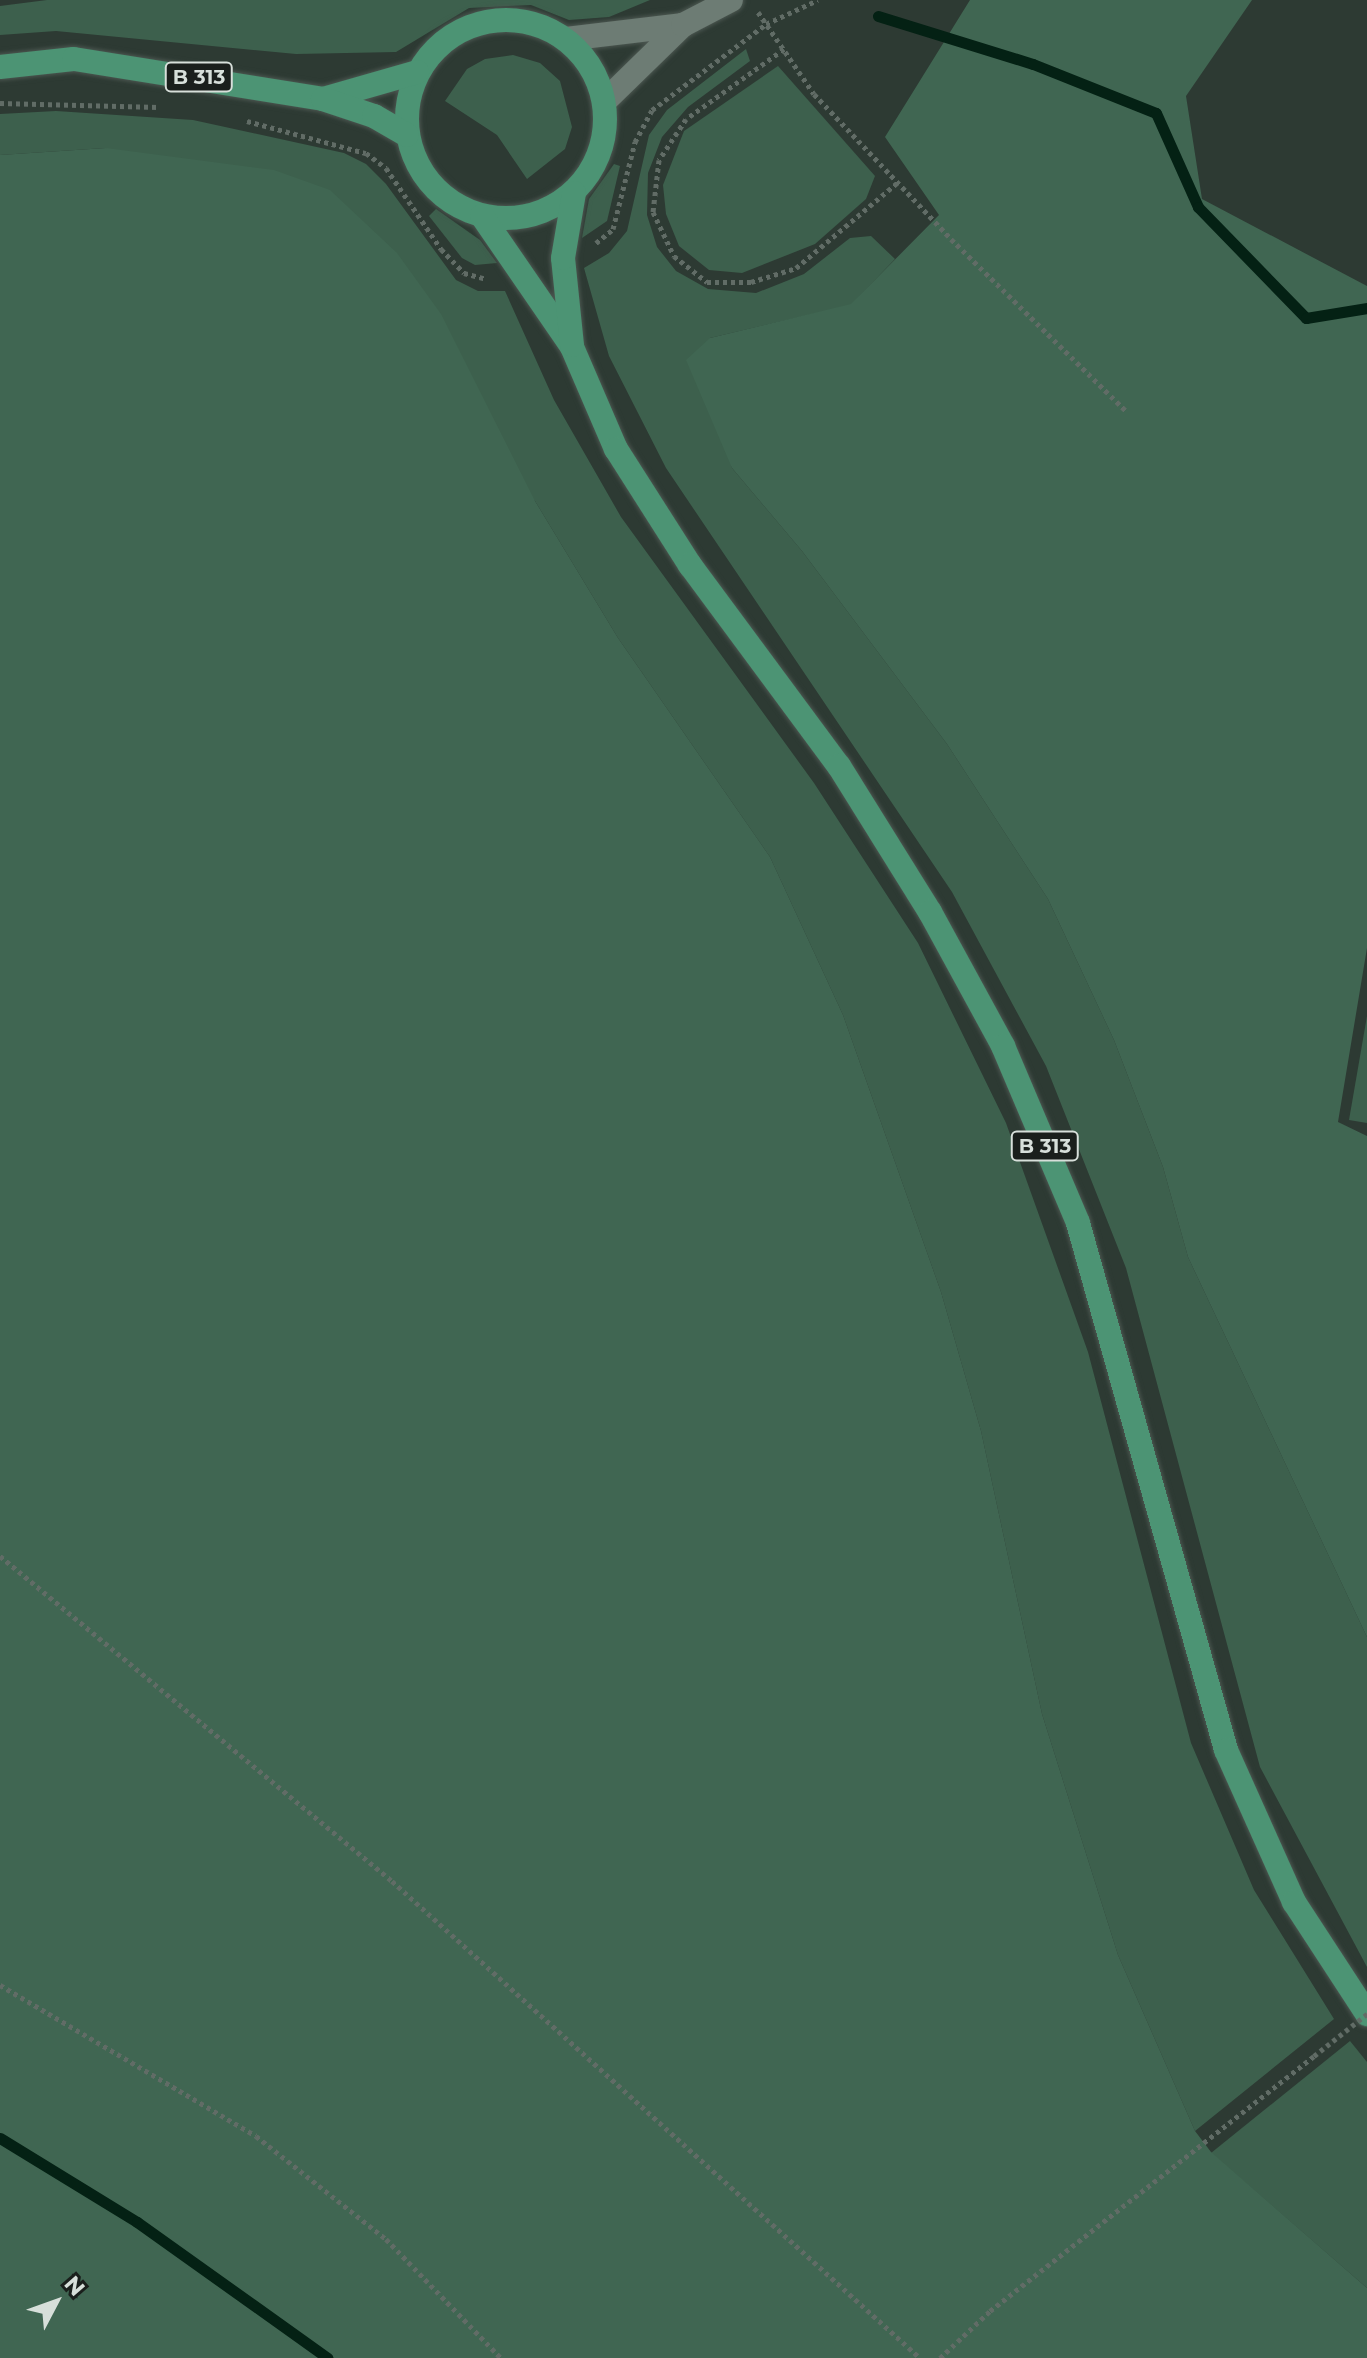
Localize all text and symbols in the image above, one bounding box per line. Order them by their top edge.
road number: B 313 [163,61,235,93]
road number: B 313 [1009,1130,1081,1162]
north arrow [16,2262,96,2342]
text: N [58,2270,91,2301]

